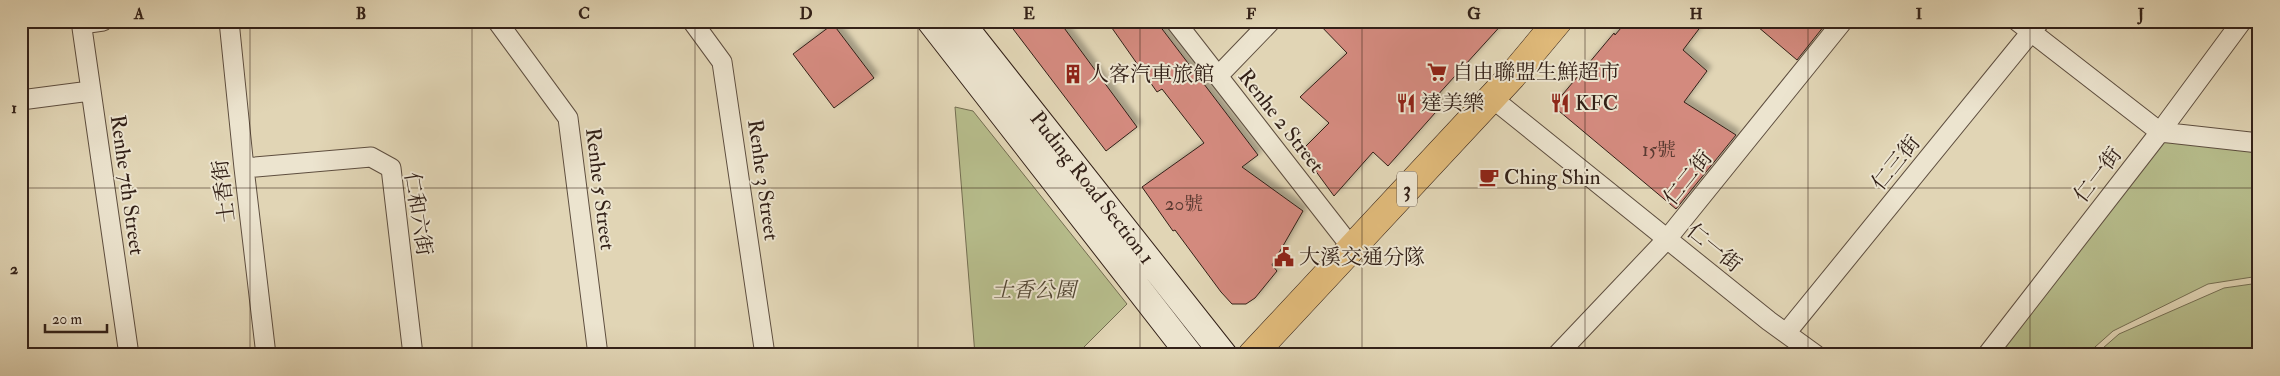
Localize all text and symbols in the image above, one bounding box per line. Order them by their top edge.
text: A [133,4,145,24]
text: B [356,4,366,24]
text: C [578,4,590,24]
text: D [799,4,813,24]
text: E [1023,4,1035,24]
text: F [1246,4,1256,24]
text: G [1467,4,1481,24]
text: H [1689,4,1703,24]
text: I [1916,4,1923,24]
text: J [2137,4,2145,25]
place label: 自由聯盟生鮮超市 [1452,59,1620,86]
place label: 人客汽車旅館 [1088,61,1214,88]
supermarket icon: 自由聯盟生鮮超市 [1426,61,1448,83]
building icon: 人客汽車旅館 [1062,63,1084,85]
street label: Renhe 2 Street [1232,64,1330,178]
place label: 達美樂 [1421,90,1484,117]
place label: KFC [1575,90,1618,117]
restaurant icon: 達美樂 [1395,92,1417,114]
restaurant icon: KFC [1549,92,1571,114]
text: 1 [11,98,17,118]
street label: Puding Road Section 1 [1024,106,1160,270]
street label: Renhe 7th Street [104,113,150,257]
street label: Renhe 3 Street [741,118,785,242]
street label: Renhe 5 Street [579,126,621,252]
street label: 仁三街 [1866,130,1926,196]
house number: 15號 [1642,138,1676,162]
street label: 仁一街 [2068,142,2128,208]
street label: 仁二街 [1658,145,1718,211]
street label: 士香街 [207,158,241,224]
place label: Ching Shin [1504,164,1601,191]
cafe icon: Ching Shin [1478,166,1500,188]
street label: 仁和六街 [398,170,438,258]
road number: 3 [1397,172,1417,206]
house number: 20號 [1165,192,1203,216]
street label: 仁一街 [1681,218,1747,278]
place label: 大溪交通分隊 [1299,244,1425,271]
public building icon: 大溪交通分隊 [1273,246,1295,268]
text: 2 [10,259,18,279]
park label: 士香公園 [992,277,1079,304]
scale bar [45,301,108,333]
text: 20 m [52,310,82,329]

